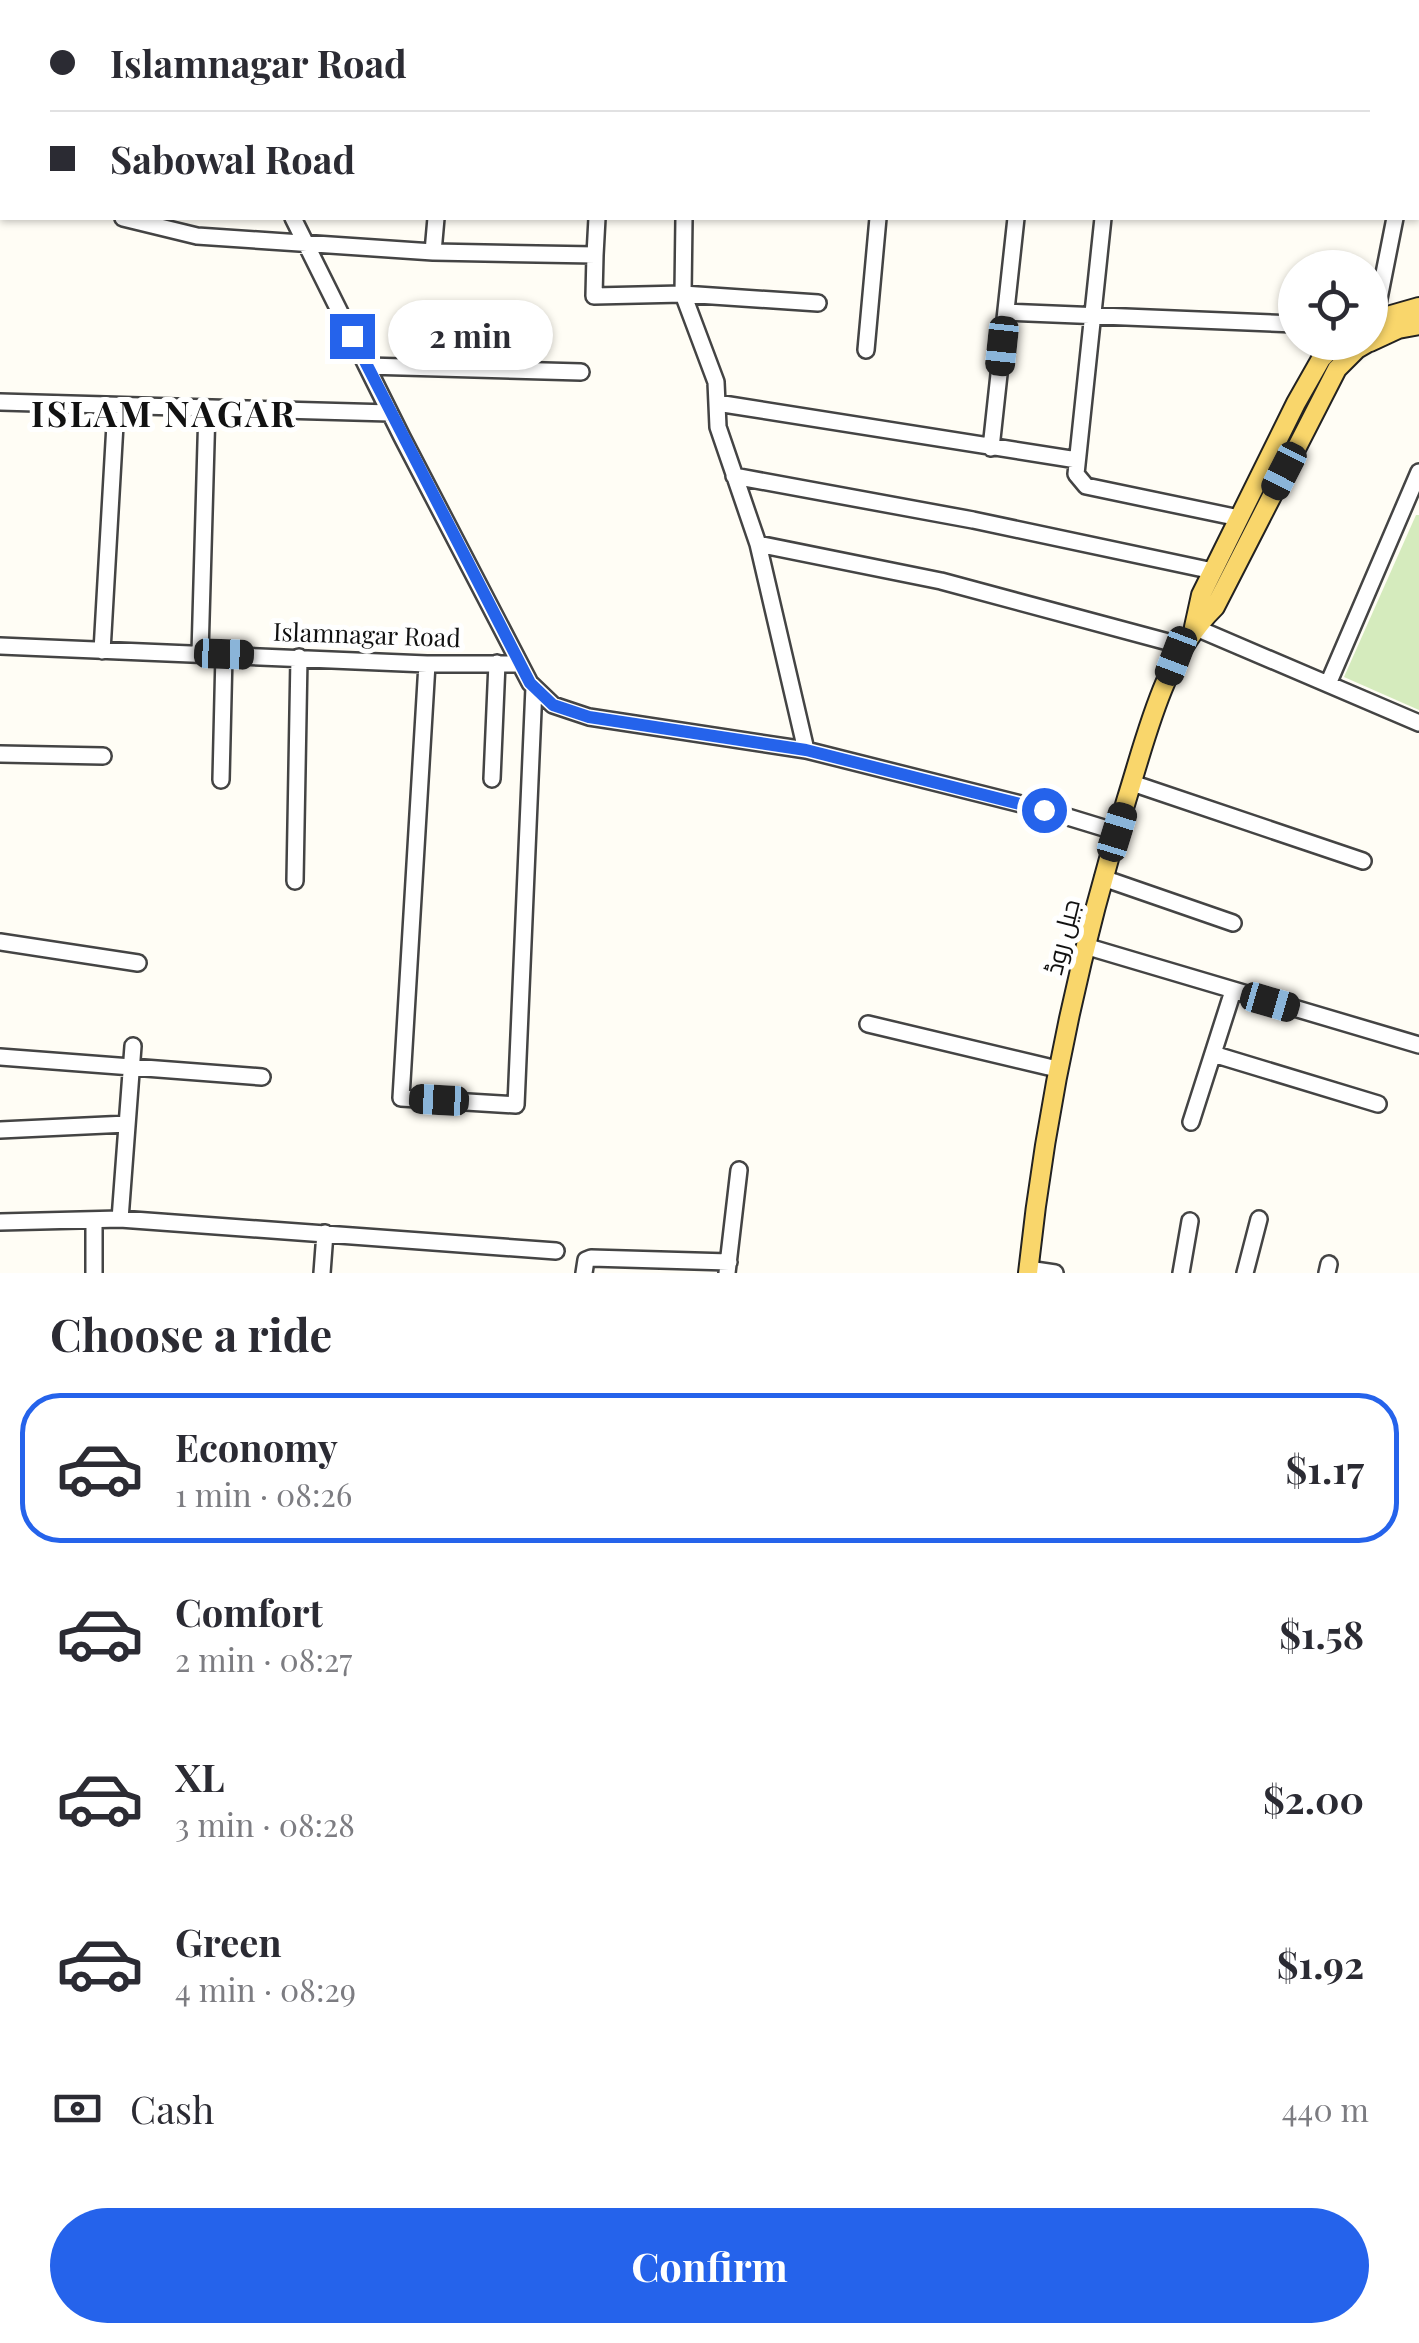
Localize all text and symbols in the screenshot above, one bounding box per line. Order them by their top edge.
text: Islamnagar Road [110,37,407,88]
text: Sabowal Road [110,133,355,184]
map controls [1278,250,1388,360]
button: locate [1278,250,1388,360]
callout: 2 min [387,301,552,371]
text: 2 min [429,313,512,356]
route end [330,314,375,359]
car [984,315,1020,377]
district label: ISLAM NAGAR [31,389,297,436]
car [1257,437,1311,505]
street label: Islamnagar Road [273,614,461,653]
car [1151,623,1201,689]
car [193,638,255,670]
route start [1022,788,1067,833]
car [1094,799,1140,865]
street label: جیل روڈ [1035,895,1086,978]
car [1237,979,1303,1025]
car [408,1083,470,1117]
text: Choose a ride [50,1303,332,1363]
text: Economy [175,1421,338,1472]
icon: car [55,1423,145,1513]
text: $1.17 [1286,1443,1364,1494]
text: 1 min · 08:26 [175,1472,352,1515]
text: Comfort [175,1586,323,1637]
icon: car [55,1588,145,1678]
text: $1.58 [1279,1608,1364,1659]
text: 2 min · 08:27 [175,1637,352,1680]
text: XL [175,1751,224,1802]
icon: car [55,1753,145,1843]
text: $2.00 [1263,1773,1364,1824]
text: 3 min · 08:28 [175,1802,355,1845]
text: Green [175,1916,282,1967]
icon: car [55,1918,145,2008]
text: $1.92 [1277,1938,1364,1989]
text: 4 min · 08:29 [175,1967,356,2010]
icon: cash [50,2081,105,2136]
text: Cash [130,2083,214,2134]
text: 440 m [1282,2087,1369,2130]
button: Confirm [50,2208,1369,2323]

